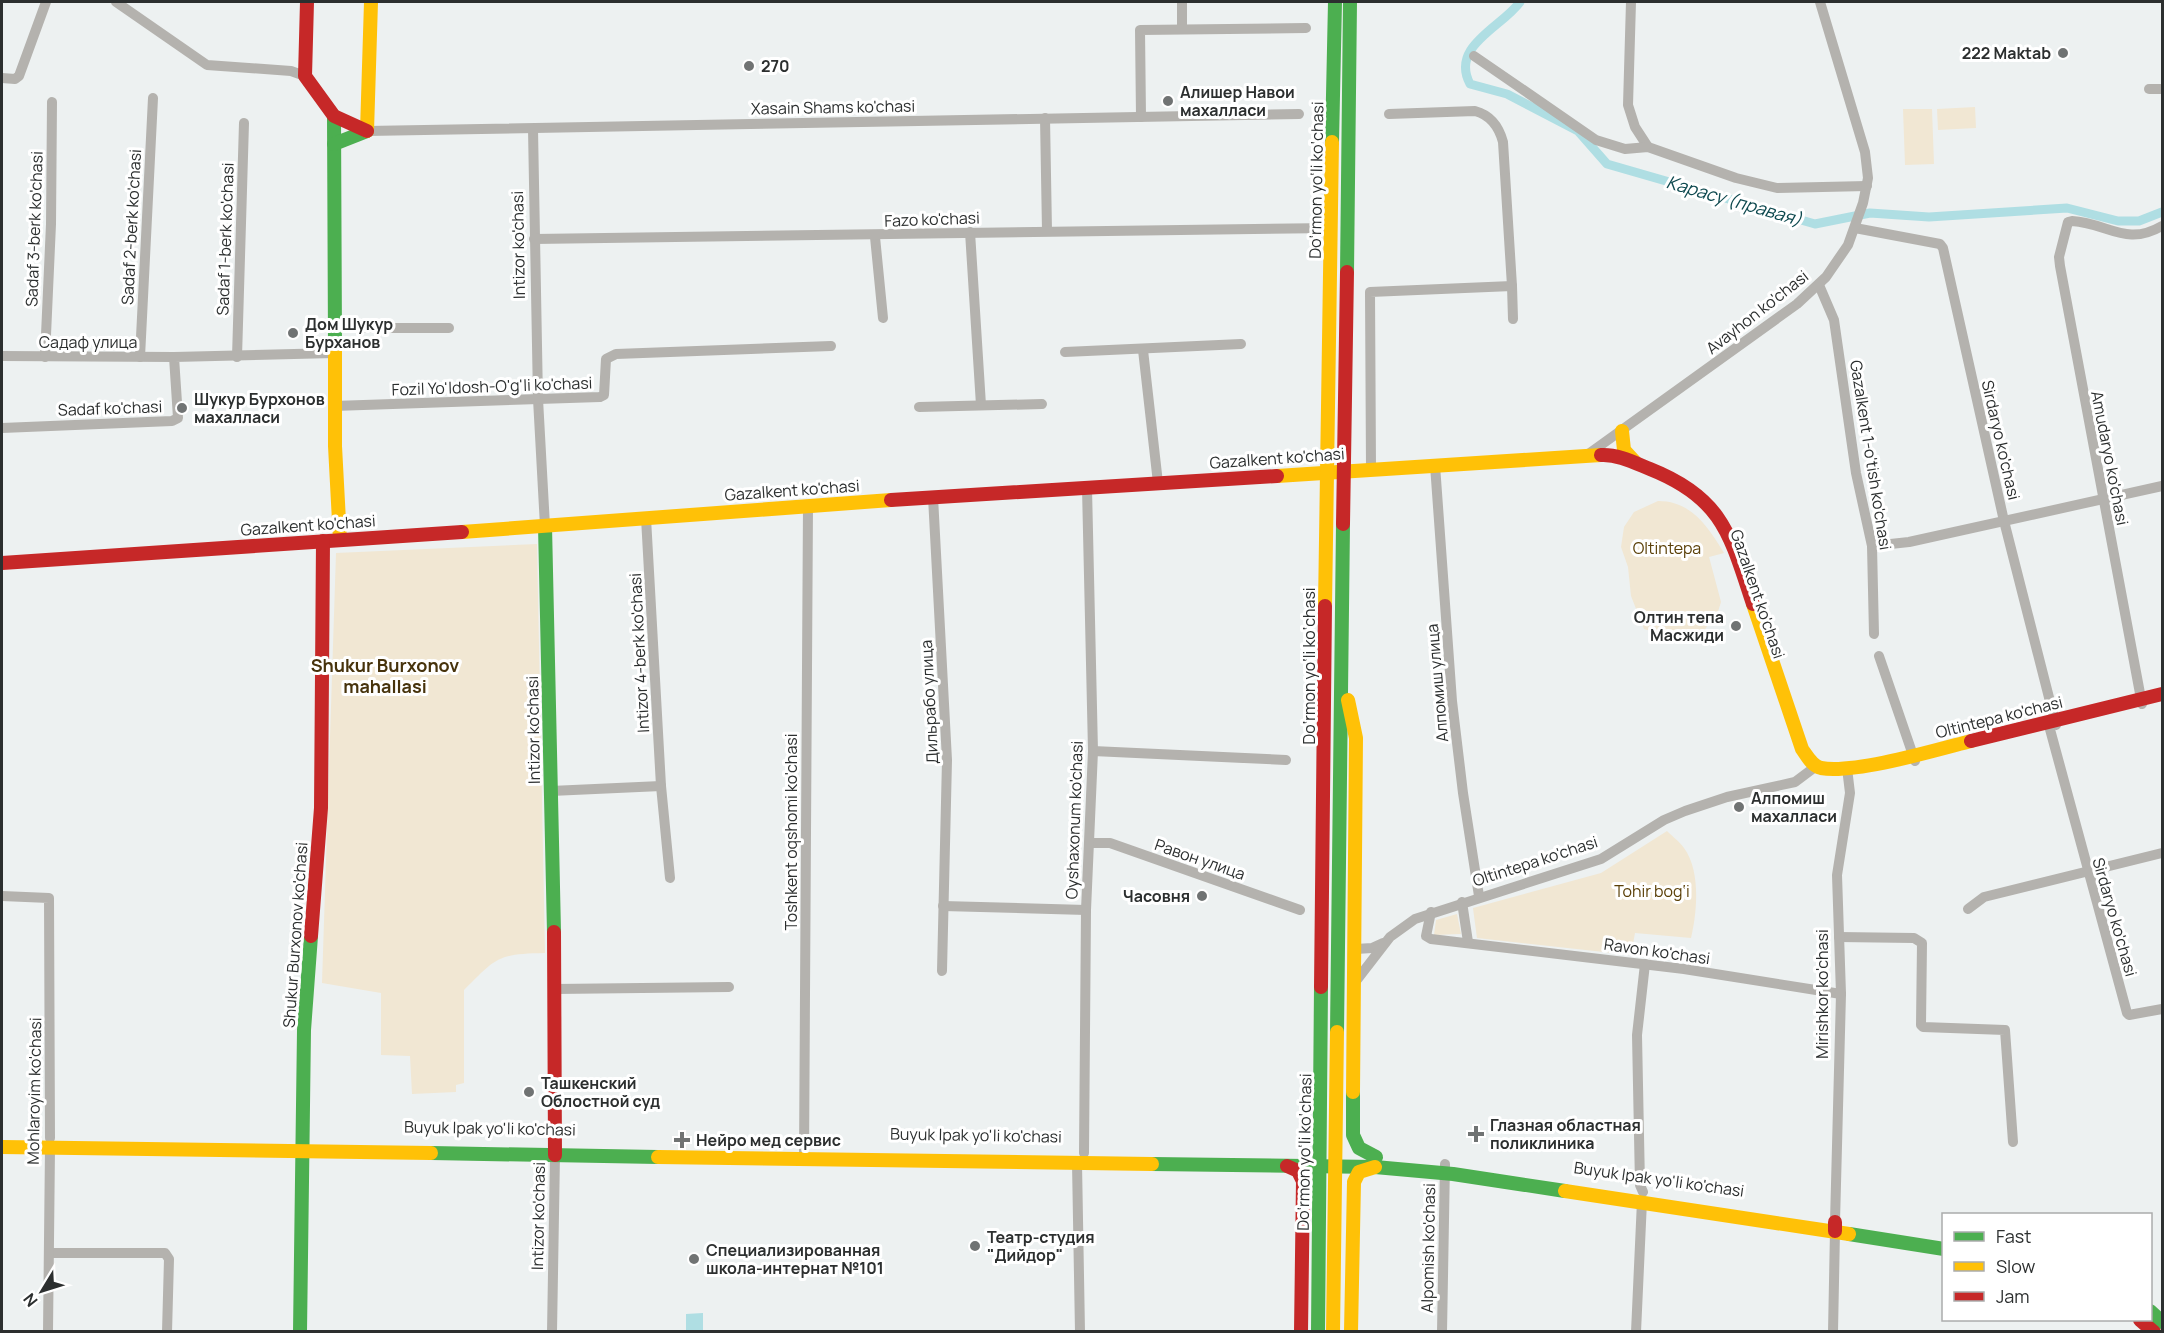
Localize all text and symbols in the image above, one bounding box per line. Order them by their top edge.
place label: 222 Maktab [1962,42,2051,64]
marker: 222 Maktab [2056,46,2070,60]
place label: 270 [761,55,790,77]
marker: 270 [742,59,756,73]
place label: Алишер Навои махалласи [1180,81,1295,121]
marker: Алишер Навои махалласи [1161,94,1175,108]
street label: Xasain Shams ko'chasi [751,95,915,119]
street label: Do‘rmon yo‘li ko‘chasi [1304,101,1328,259]
street label: Sadaf 2-berk ko'chasi [116,149,146,305]
street label: Sadaf 3-berk ko'chasi [20,151,48,307]
street label: Sadaf 1-berk ko'chasi [211,162,239,316]
water label: Карасу (правая) [1664,169,1805,231]
street label: Intizor ko'chasi [506,191,530,299]
street label: Fazo ko'chasi [884,206,980,232]
street label: Avayhon ko'chasi [1701,265,1813,359]
place label: Дом Шукур Бурханов [305,313,393,353]
marker: Дом Шукур Бурханов [286,326,300,340]
street label: Садаф улица [39,331,137,353]
street label: Gazalkent 1-o'tish ko'chasi [1845,359,1897,551]
street label: Fozil Yo'ldosh-O'g'li ko'chasi [391,372,593,400]
street label: Sirdaryo ko'chasi [1977,378,2025,502]
place label: Шукур Бурхонов махалласи [194,388,325,428]
street label: Amudaryo ko'chasi [2086,389,2134,527]
street label: Sadaf ko'chasi [57,395,163,421]
marker: Шукур Бурхонов махалласи [175,401,189,415]
street label: Gazalkent ko'chasi [1209,442,1345,474]
street label: Gazalkent ko'chasi [724,474,860,506]
street label: Gazalkent ko'chasi [240,509,376,541]
street label: Gazalkent ko'chasi [1726,526,1790,662]
park label: Oltintepa [1633,537,1701,559]
street label: Intizor 4-berk ko'chasi [624,573,654,733]
street label: Do‘rmon yo‘li ko‘chasi [1298,587,1320,745]
place label: Олтин тепа Масжиди [1634,606,1724,646]
marker: Олтин тепа Масжиди [1729,619,1743,633]
street label: Алпомиш улица [1421,623,1453,743]
street label: Дильрабо улица [915,639,943,765]
district label: Shukur Burxonov mahallasi [311,653,459,698]
street label: Intizor ko'chasi [521,676,545,784]
street label: Oltintepa ko'chasi [1933,691,2065,743]
street label: Toshkent oqshomi ko'chasi [780,734,802,930]
street label: Oyshaxonum ko'chasi [1060,740,1088,900]
place label: Алпомиш махалласи [1751,787,1837,827]
marker: Алпомиш махалласи [1732,800,1746,814]
street label: Oltintepa ko'chasi [1470,830,1600,892]
street label: Равон улица [1152,833,1248,885]
street label: Shukur Burxonov ko'chasi [278,841,312,1029]
street label: Sirdaryo ko'chasi [2088,855,2142,979]
park label: Tohir bog‘i [1614,880,1690,902]
place label: Часовня [1123,885,1190,907]
marker: Часовня [1195,889,1209,903]
street label: Mirishkor ko'chasi [1811,929,1833,1059]
street label: Ravon ko'chasi [1602,933,1712,969]
street label: Mohlaroyim ko'chasi [22,1017,46,1165]
place label: Ташкенский Облостной суд [541,1072,660,1112]
street label: Do‘rmon yo‘li ko‘chasi [1292,1073,1316,1231]
marker: Ташкенский Облостной суд [522,1085,536,1099]
place label: Глазная областная поликлиника [1490,1114,1641,1154]
street label: Buyuk Ipak yo'li ko'chasi [404,1116,576,1140]
street label: Buyuk Ipak yo'li ko'chasi [890,1123,1062,1147]
marker: Глазная областная поликлиника [1467,1125,1485,1143]
place label: Нейро мед сервис [696,1129,841,1151]
marker: Нейро мед сервис [673,1131,691,1149]
street label: Buyuk Ipak yo'li ko'chasi [1572,1156,1746,1202]
street label: Intizor ko'chasi [526,1162,550,1270]
street label: Alpomish ko'chasi [1416,1183,1440,1313]
legend [1942,1213,2152,1321]
text: Fast [1996,1224,2031,1248]
place label: Театр-студия "Дийдор" [987,1226,1095,1266]
place label: Специализированная школа-интернат №101 [706,1239,884,1279]
marker: Театр-студия "Дийдор" [968,1239,982,1253]
marker: Специализированная школа-интернат №101 [687,1252,701,1266]
text: Slow [1996,1254,2036,1278]
north arrow [12,1261,72,1321]
text: Jam [1996,1284,2030,1308]
text: N [18,1289,42,1312]

